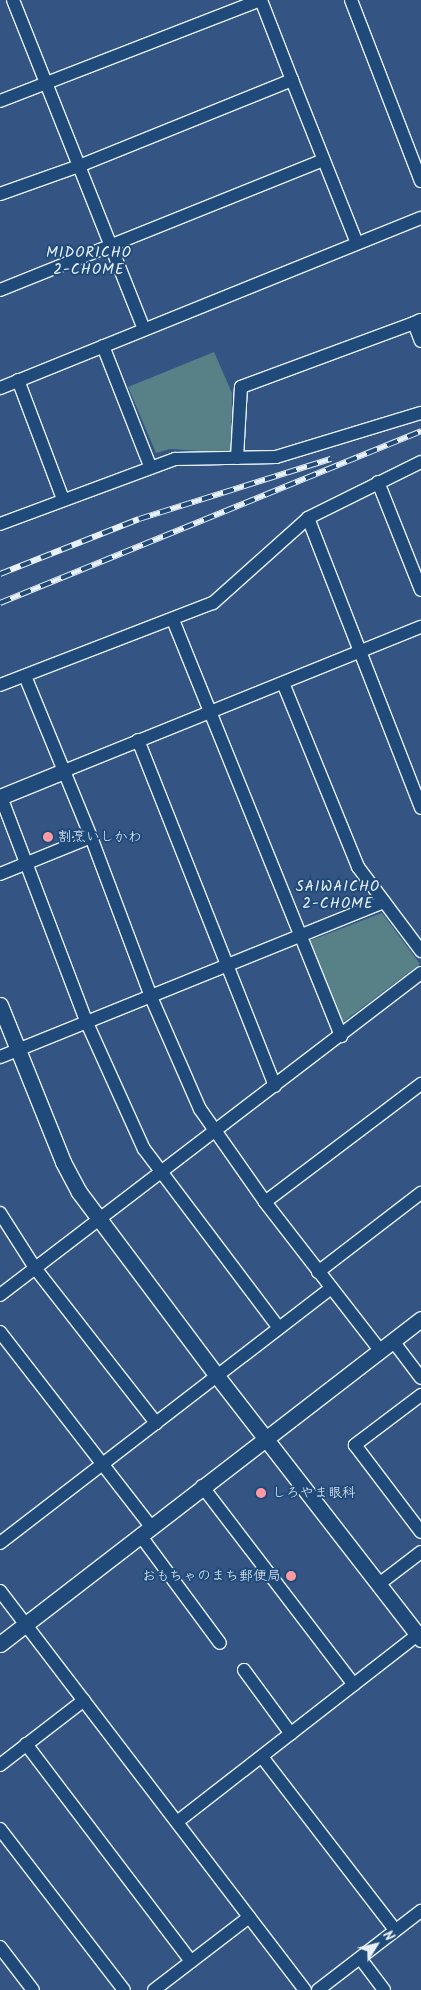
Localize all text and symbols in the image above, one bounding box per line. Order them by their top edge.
district label: MIDORICHO 2-CHOME [45,244,133,279]
place label: 割烹いしかわ [58,829,142,845]
marker: 割烹いしかわ [42,831,54,843]
district label: SAIWAICHO 2-CHOME [295,878,381,913]
place label: しろやま眼科 [272,1485,356,1501]
marker: しろやま眼科 [254,1486,268,1500]
place label: おもちゃのまち郵便局 [141,1568,281,1584]
marker: おもちゃのまち郵便局 [285,1570,297,1582]
north arrow [351,1920,401,1970]
text: N [377,1926,400,1946]

